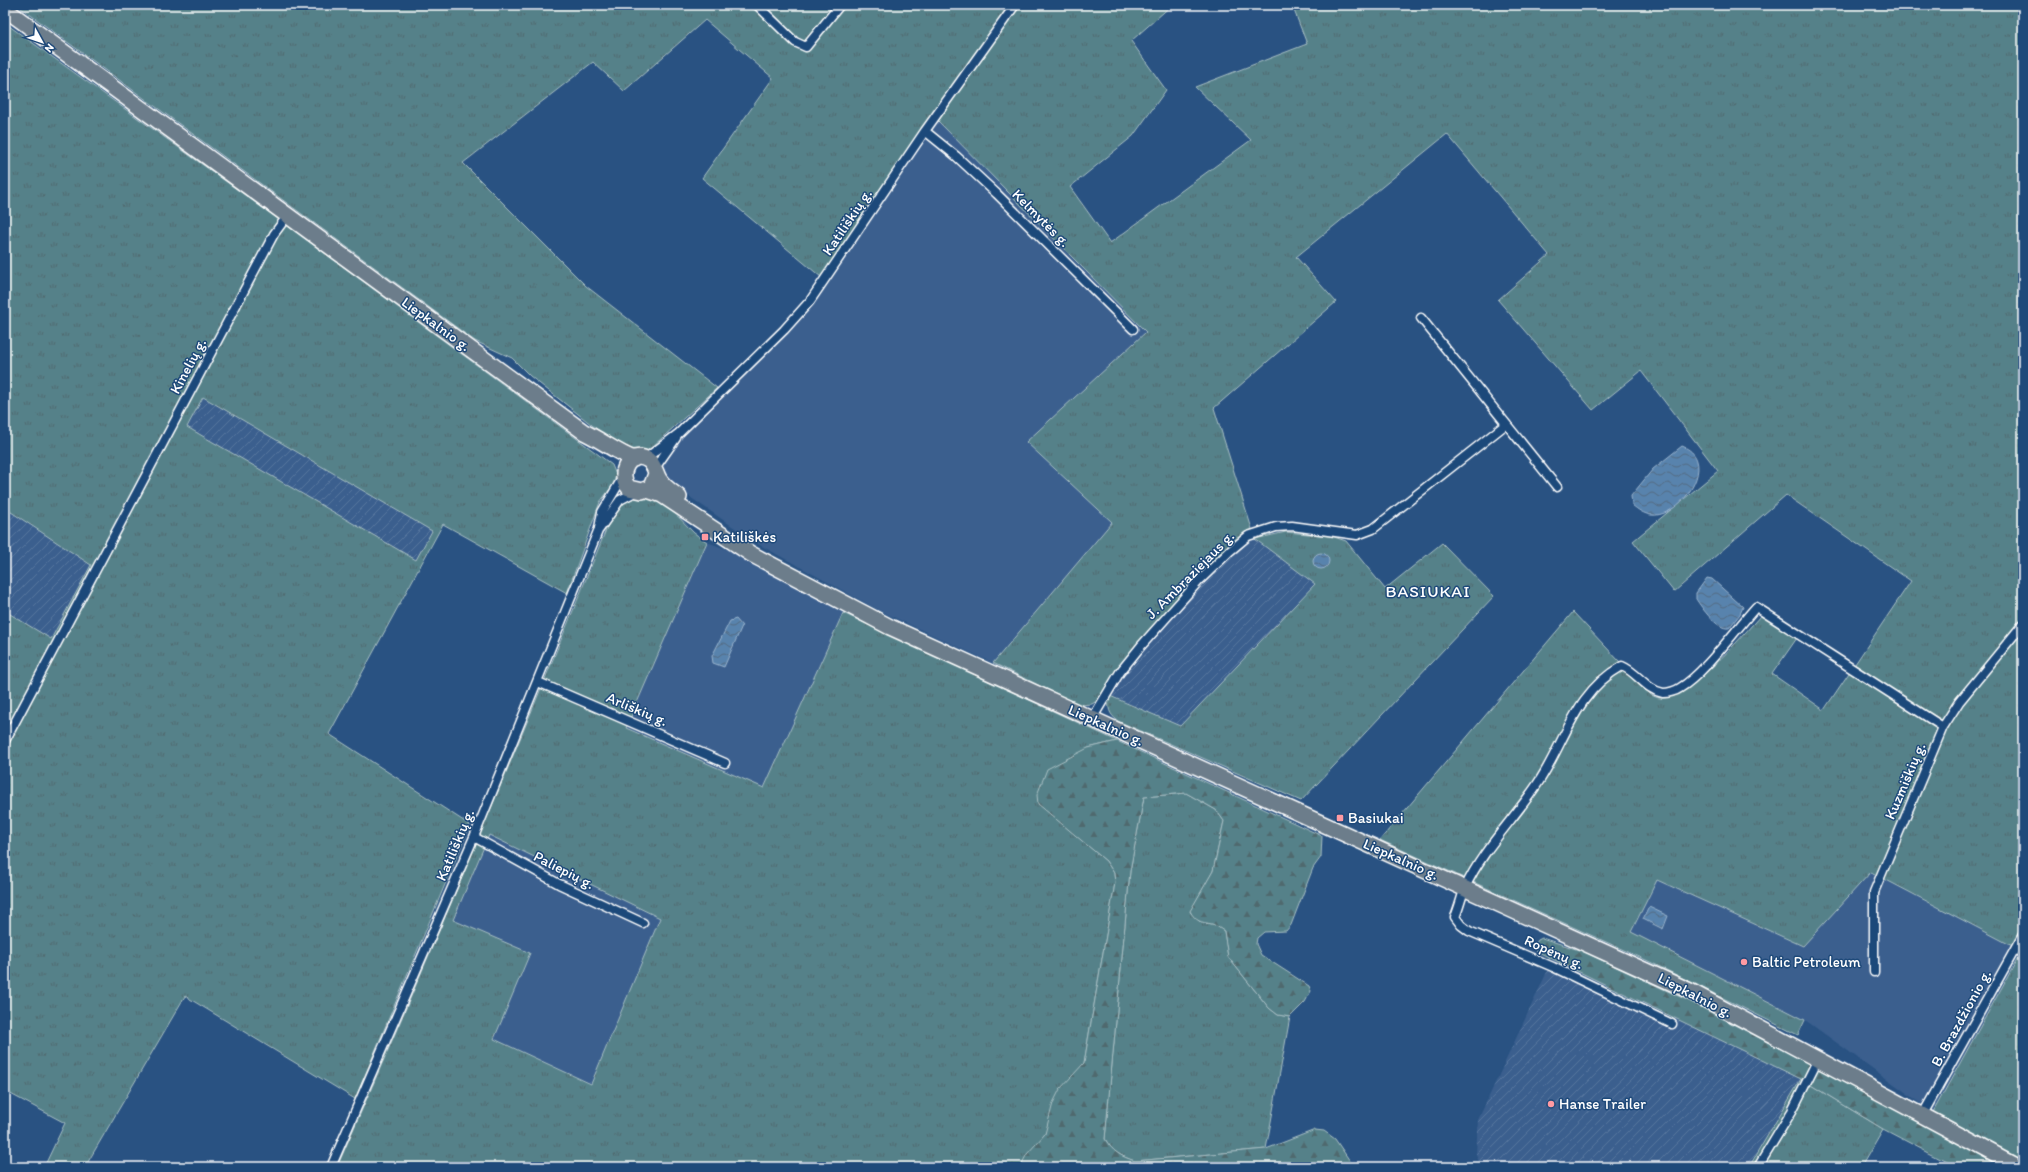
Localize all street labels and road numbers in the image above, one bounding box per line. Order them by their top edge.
street label: Katiliškių g. [818,185,876,259]
street label: Kelmytės g. [1008,185,1074,251]
street label: Liepkalnio g. [398,293,474,355]
street label: Kinelių g. [166,335,210,397]
street label: J. Ambraziejaus g. [1142,527,1238,623]
street label: Arliškių g. [604,688,670,730]
street label: Liepkalnio g. [1065,700,1147,750]
street label: Kuzmiškių g. [1881,740,1929,822]
street label: Katiliškių g. [432,806,478,884]
street label: Liepkalnio g. [1360,834,1442,884]
street label: Paliepių g. [531,847,597,893]
street label: Ropėnų g. [1522,931,1586,973]
street label: B. Brazdžionio g. [1927,966,1995,1070]
street label: Liepkalnio g. [1655,969,1735,1021]

